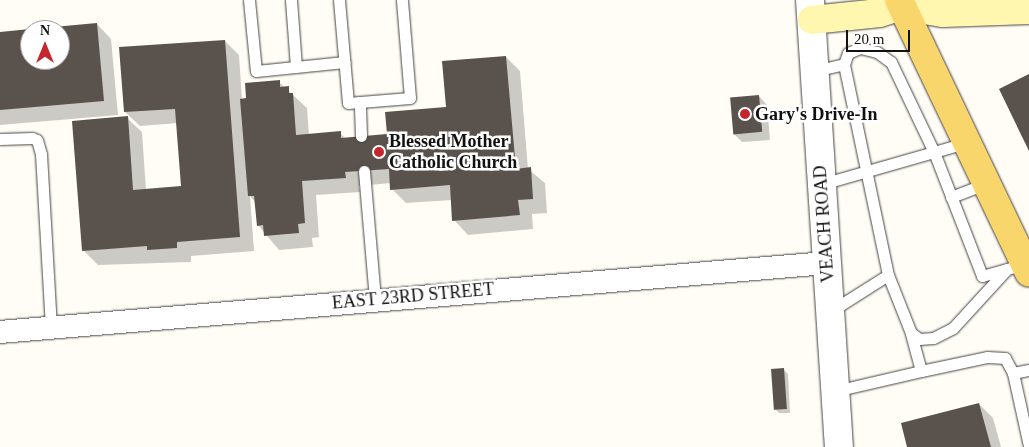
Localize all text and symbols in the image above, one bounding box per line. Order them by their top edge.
north arrow [20,20,70,70]
scale bar [849,20,913,52]
text: N [40,23,50,38]
text: 20 m [854,31,884,47]
place label: Gary's Drive-In [755,103,877,125]
marker: Gary's Drive-In [739,108,751,120]
place label: Blessed Mother Catholic Church [389,131,517,173]
marker: Blessed Mother Catholic Church [373,146,385,158]
street label: VEACH ROAD [809,165,839,283]
street label: EAST 23RD STREET [331,278,495,314]

